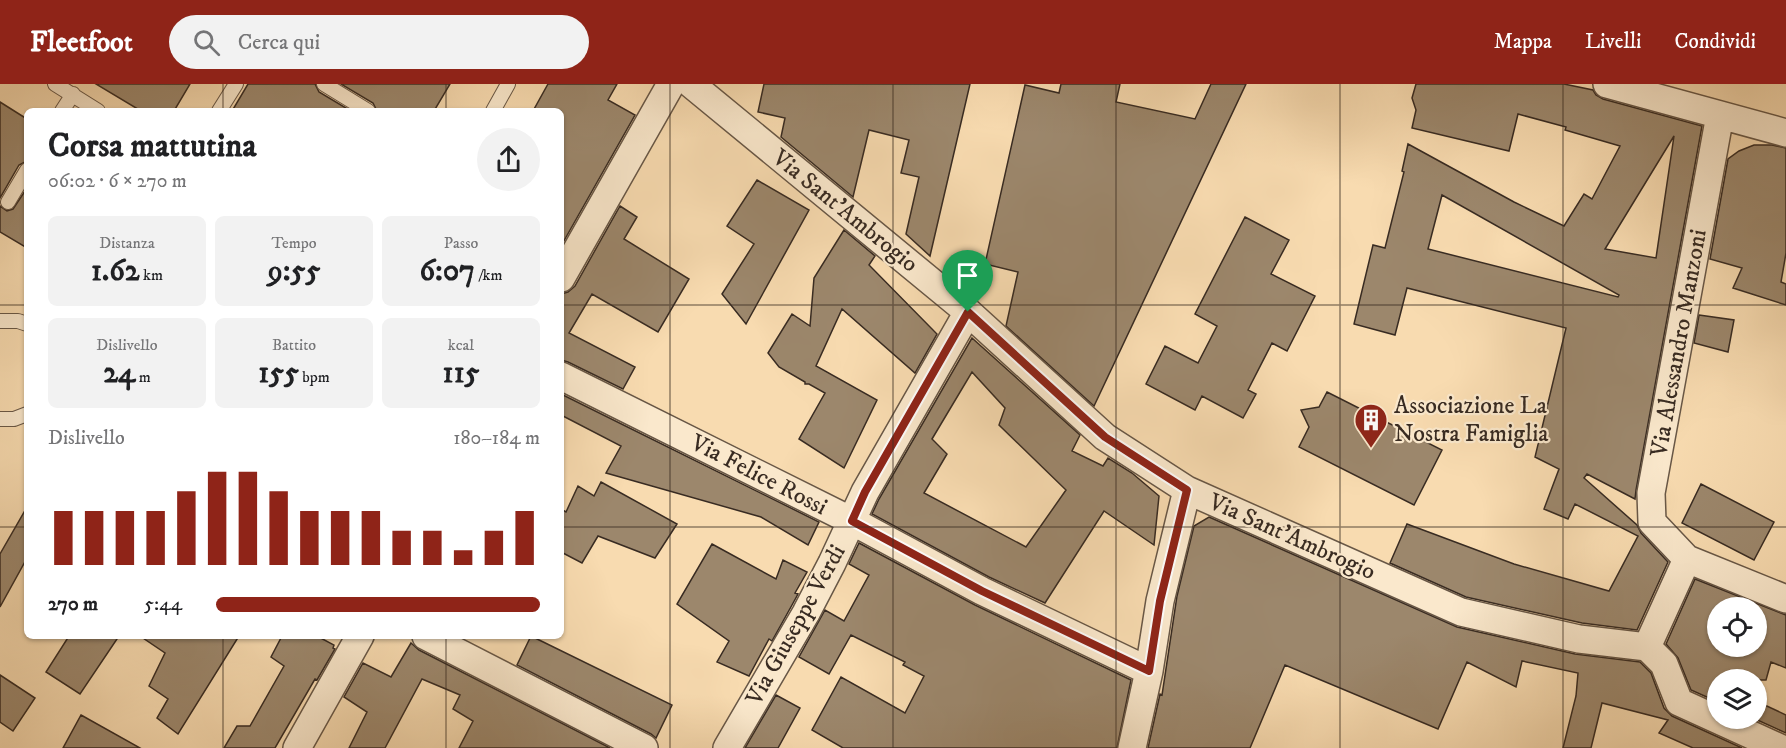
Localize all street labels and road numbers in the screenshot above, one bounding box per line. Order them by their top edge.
street label: Via Sant'Ambrogio [765,142,924,279]
street label: Via Alessandro Manzoni [1644,227,1714,460]
street label: Via Felice Rossi [685,427,832,522]
street label: Via Sant'Ambrogio [1203,486,1380,587]
street label: Via Giuseppe Verdi [739,539,853,711]

